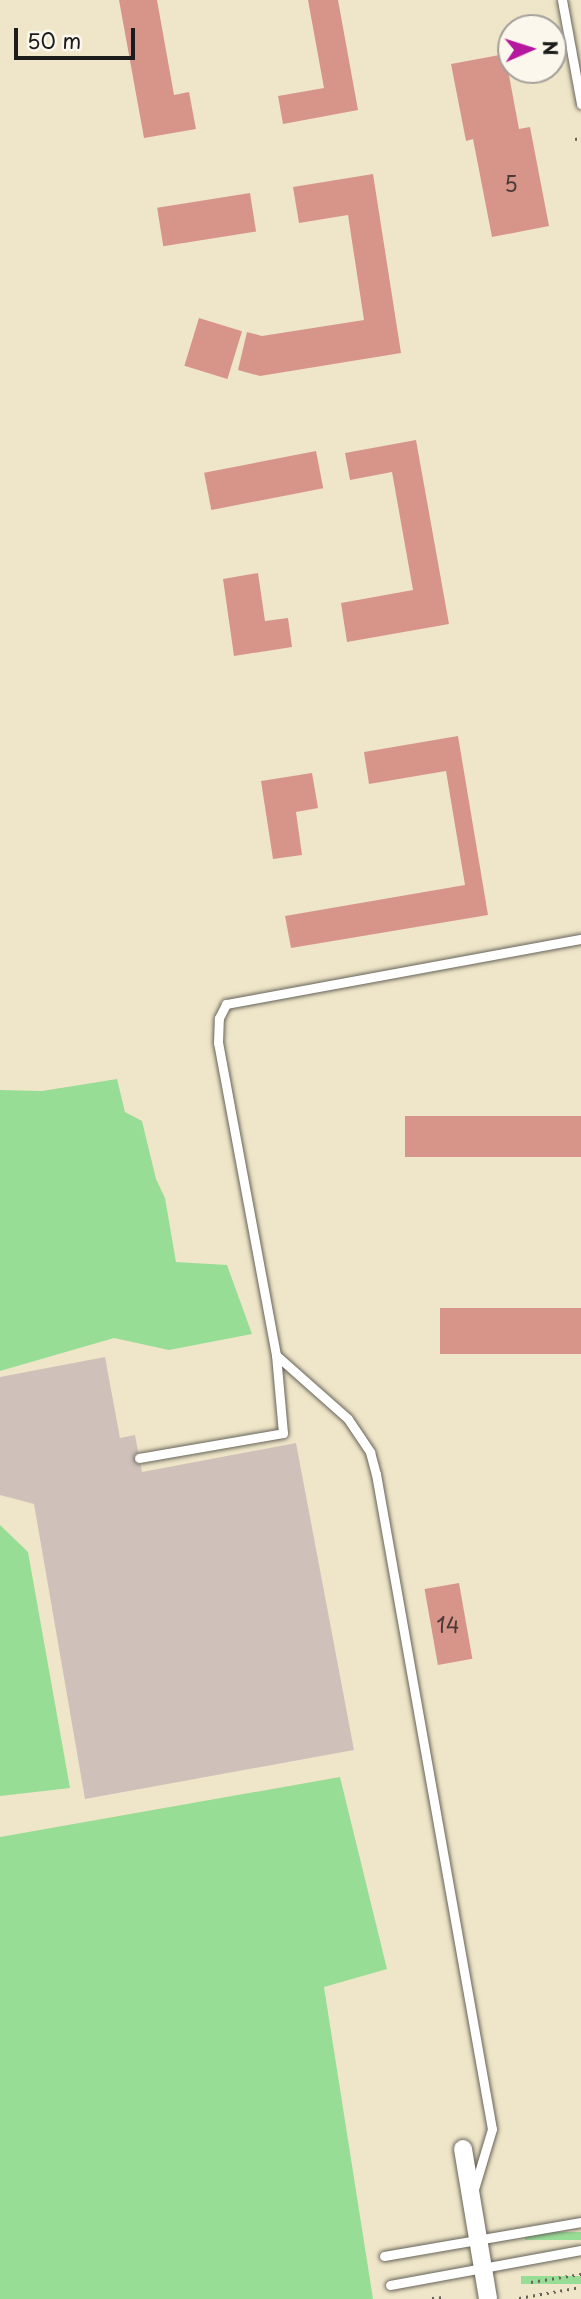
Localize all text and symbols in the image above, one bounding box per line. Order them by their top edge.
scale bar [18,14,138,58]
north arrow [497,14,567,84]
text: 50 m [27,24,81,56]
text: N [537,40,565,56]
house number: 5 [504,170,518,196]
house number: 14 [436,1611,460,1637]

